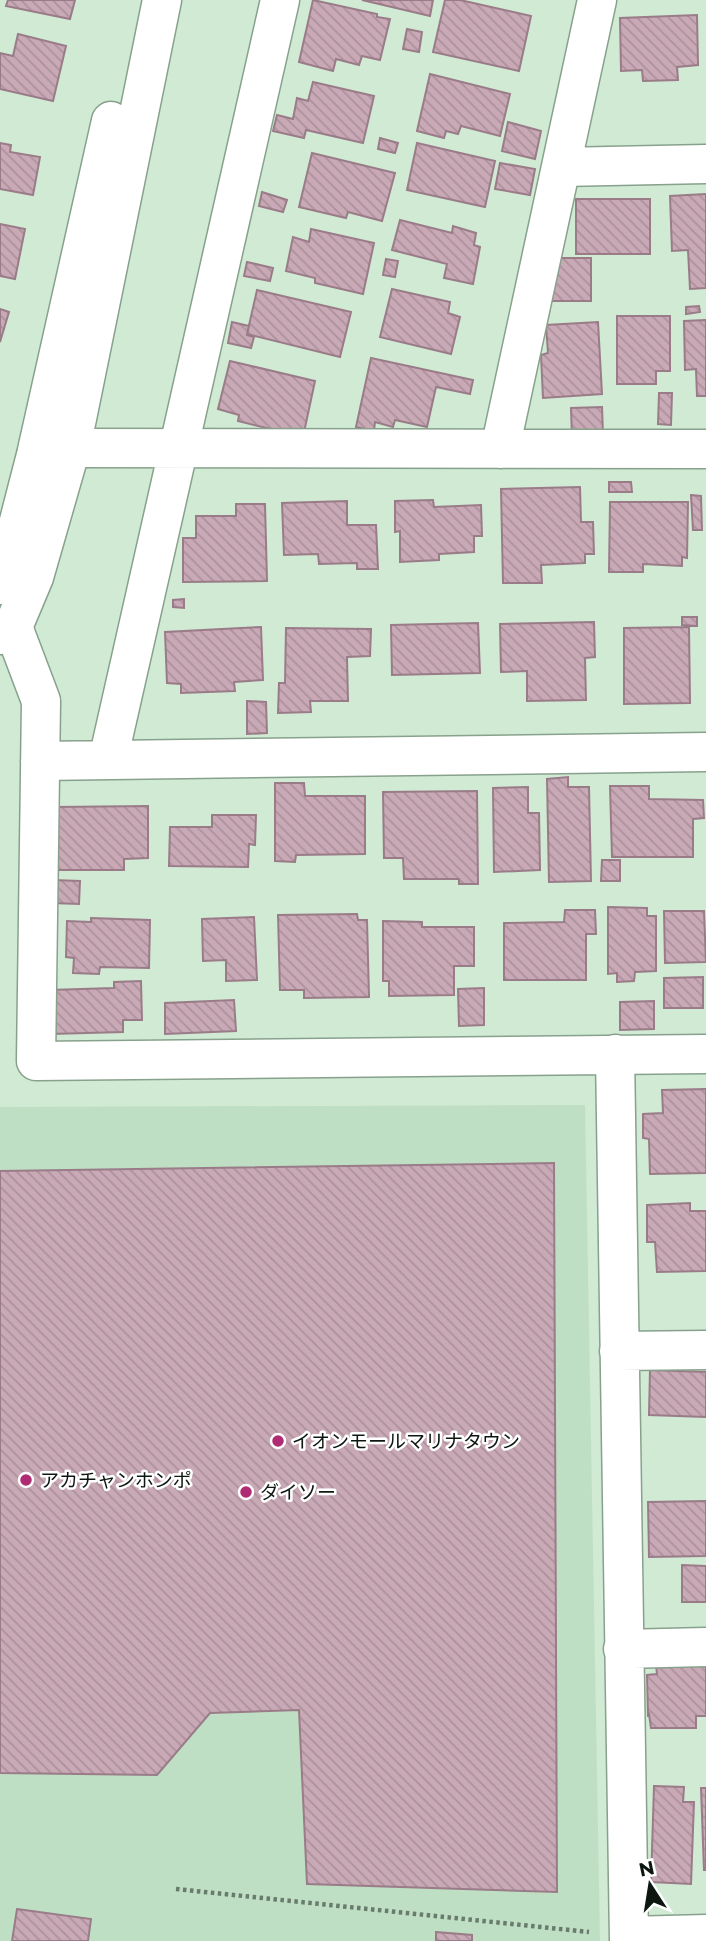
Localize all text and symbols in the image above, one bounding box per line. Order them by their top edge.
place label: イオンモールマリナタウン [292,1430,520,1453]
marker: イオンモールマリナタウン [270,1433,286,1449]
place label: アカチャンホンポ [40,1469,192,1492]
marker: アカチャンホンポ [18,1472,34,1488]
place label: ダイソー [260,1481,336,1504]
marker: ダイソー [238,1484,254,1500]
north arrow [615,1850,685,1920]
text: N [637,1856,656,1882]

